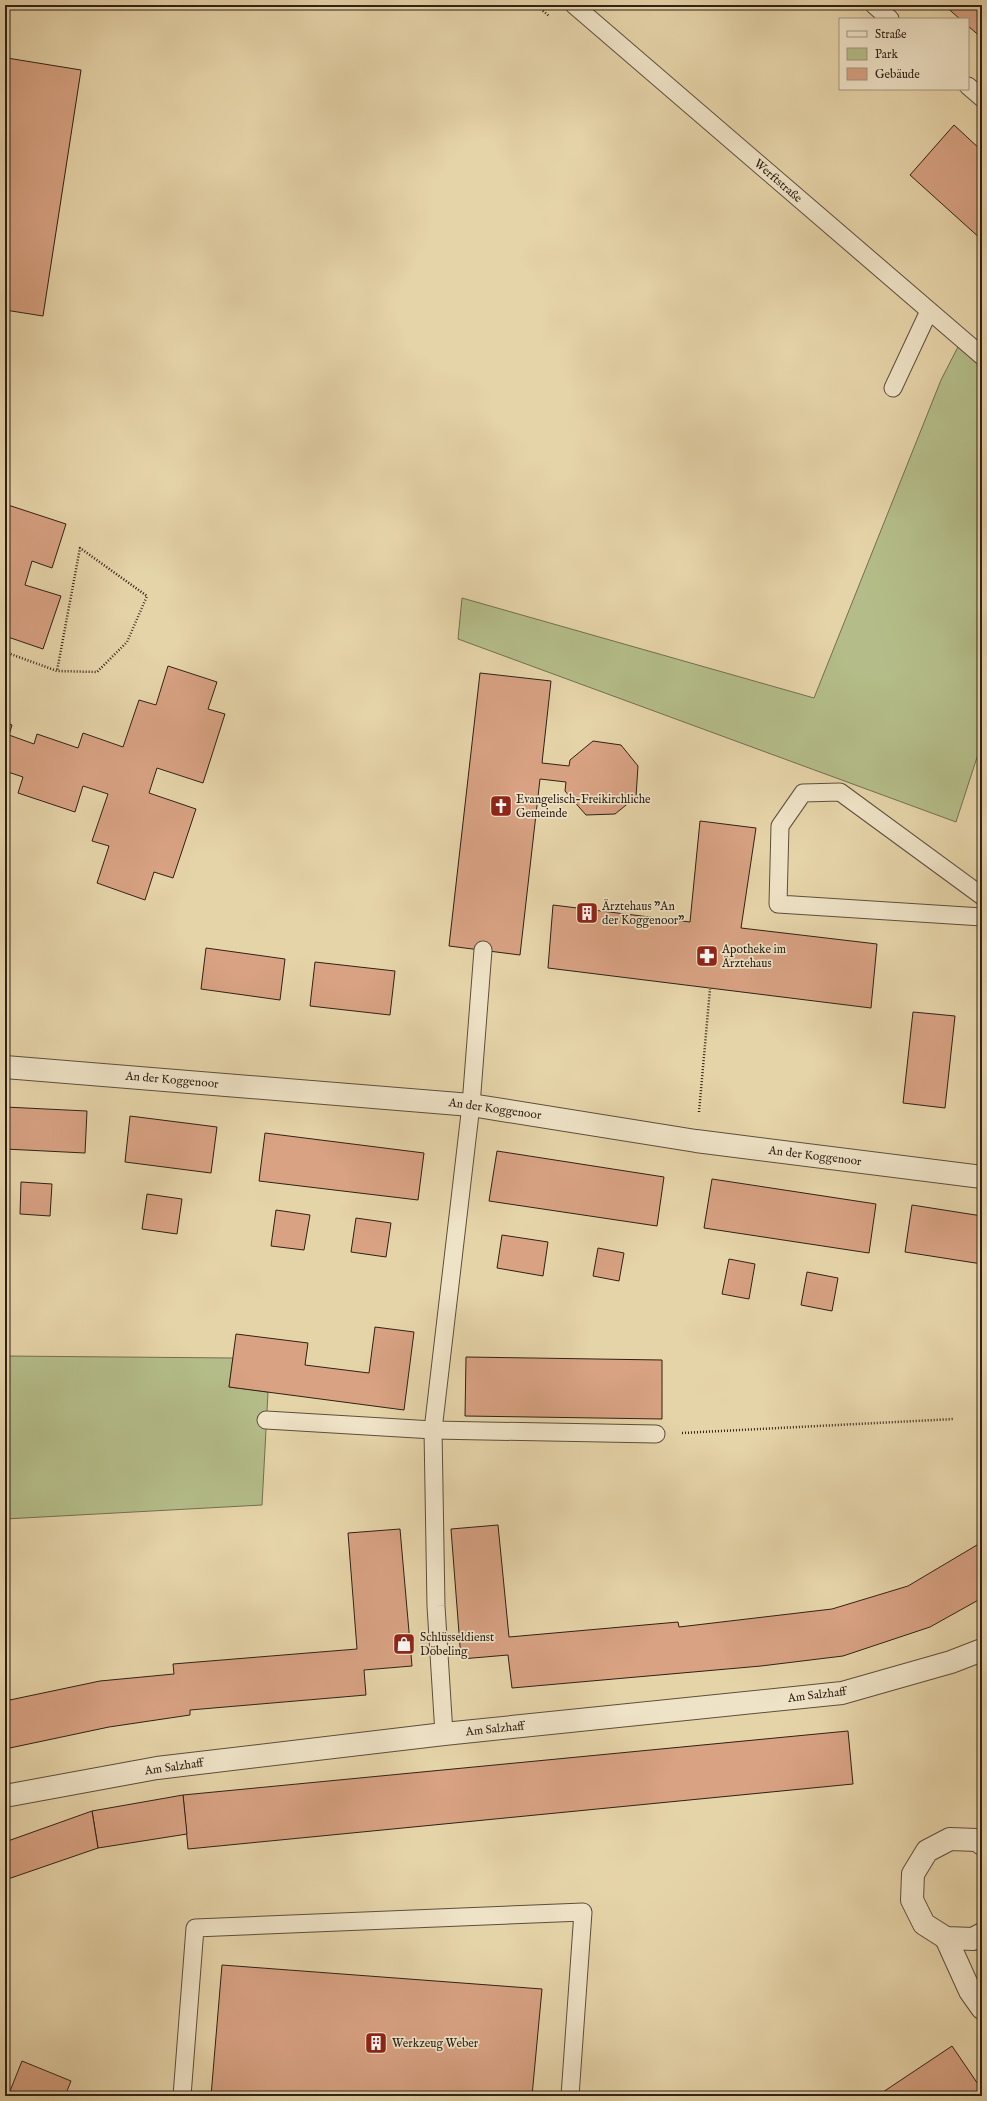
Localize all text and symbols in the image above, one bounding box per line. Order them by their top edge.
legend [839,18,969,90]
text: Straße [875,27,907,42]
text: Park [875,47,898,62]
text: Gebäude [875,67,920,82]
street label: Werftstraße [751,156,805,206]
place label: Evangelisch-Freikirchliche Gemeinde [516,792,651,821]
church icon: Evangelisch-Freikirchliche Gemeinde [488,793,514,819]
place label: Ärztehaus "An der Koggenoor" [601,898,684,928]
building icon: Ärztehaus "An der Koggenoor" [574,900,600,926]
place label: Apotheke im Ärztehaus [721,942,786,971]
pharmacy icon: Apotheke im Ärztehaus [694,943,720,969]
street label: An der Koggenoor [124,1068,220,1092]
street label: An der Koggenoor [447,1095,543,1123]
street label: An der Koggenoor [767,1143,863,1169]
place label: Schlüsseldienst Döbeling [420,1630,494,1659]
shop icon: Schlüsseldienst Döbeling [391,1631,417,1657]
street label: Am Salzhaff [786,1684,849,1706]
street label: Am Salzhaff [464,1718,527,1740]
street label: Am Salzhaff [143,1755,206,1779]
building icon: Werkzeug Weber [363,2030,389,2056]
place label: Werkzeug Weber [392,2036,479,2051]

